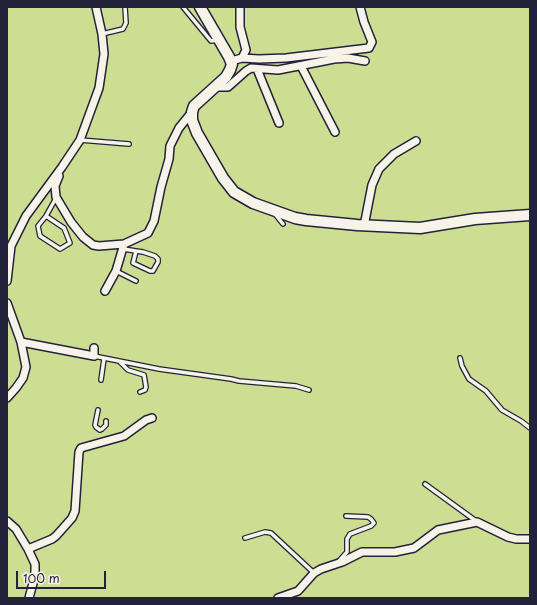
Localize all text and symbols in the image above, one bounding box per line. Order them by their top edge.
scale bar [18,563,108,589]
text: 100 m [23,569,60,587]

